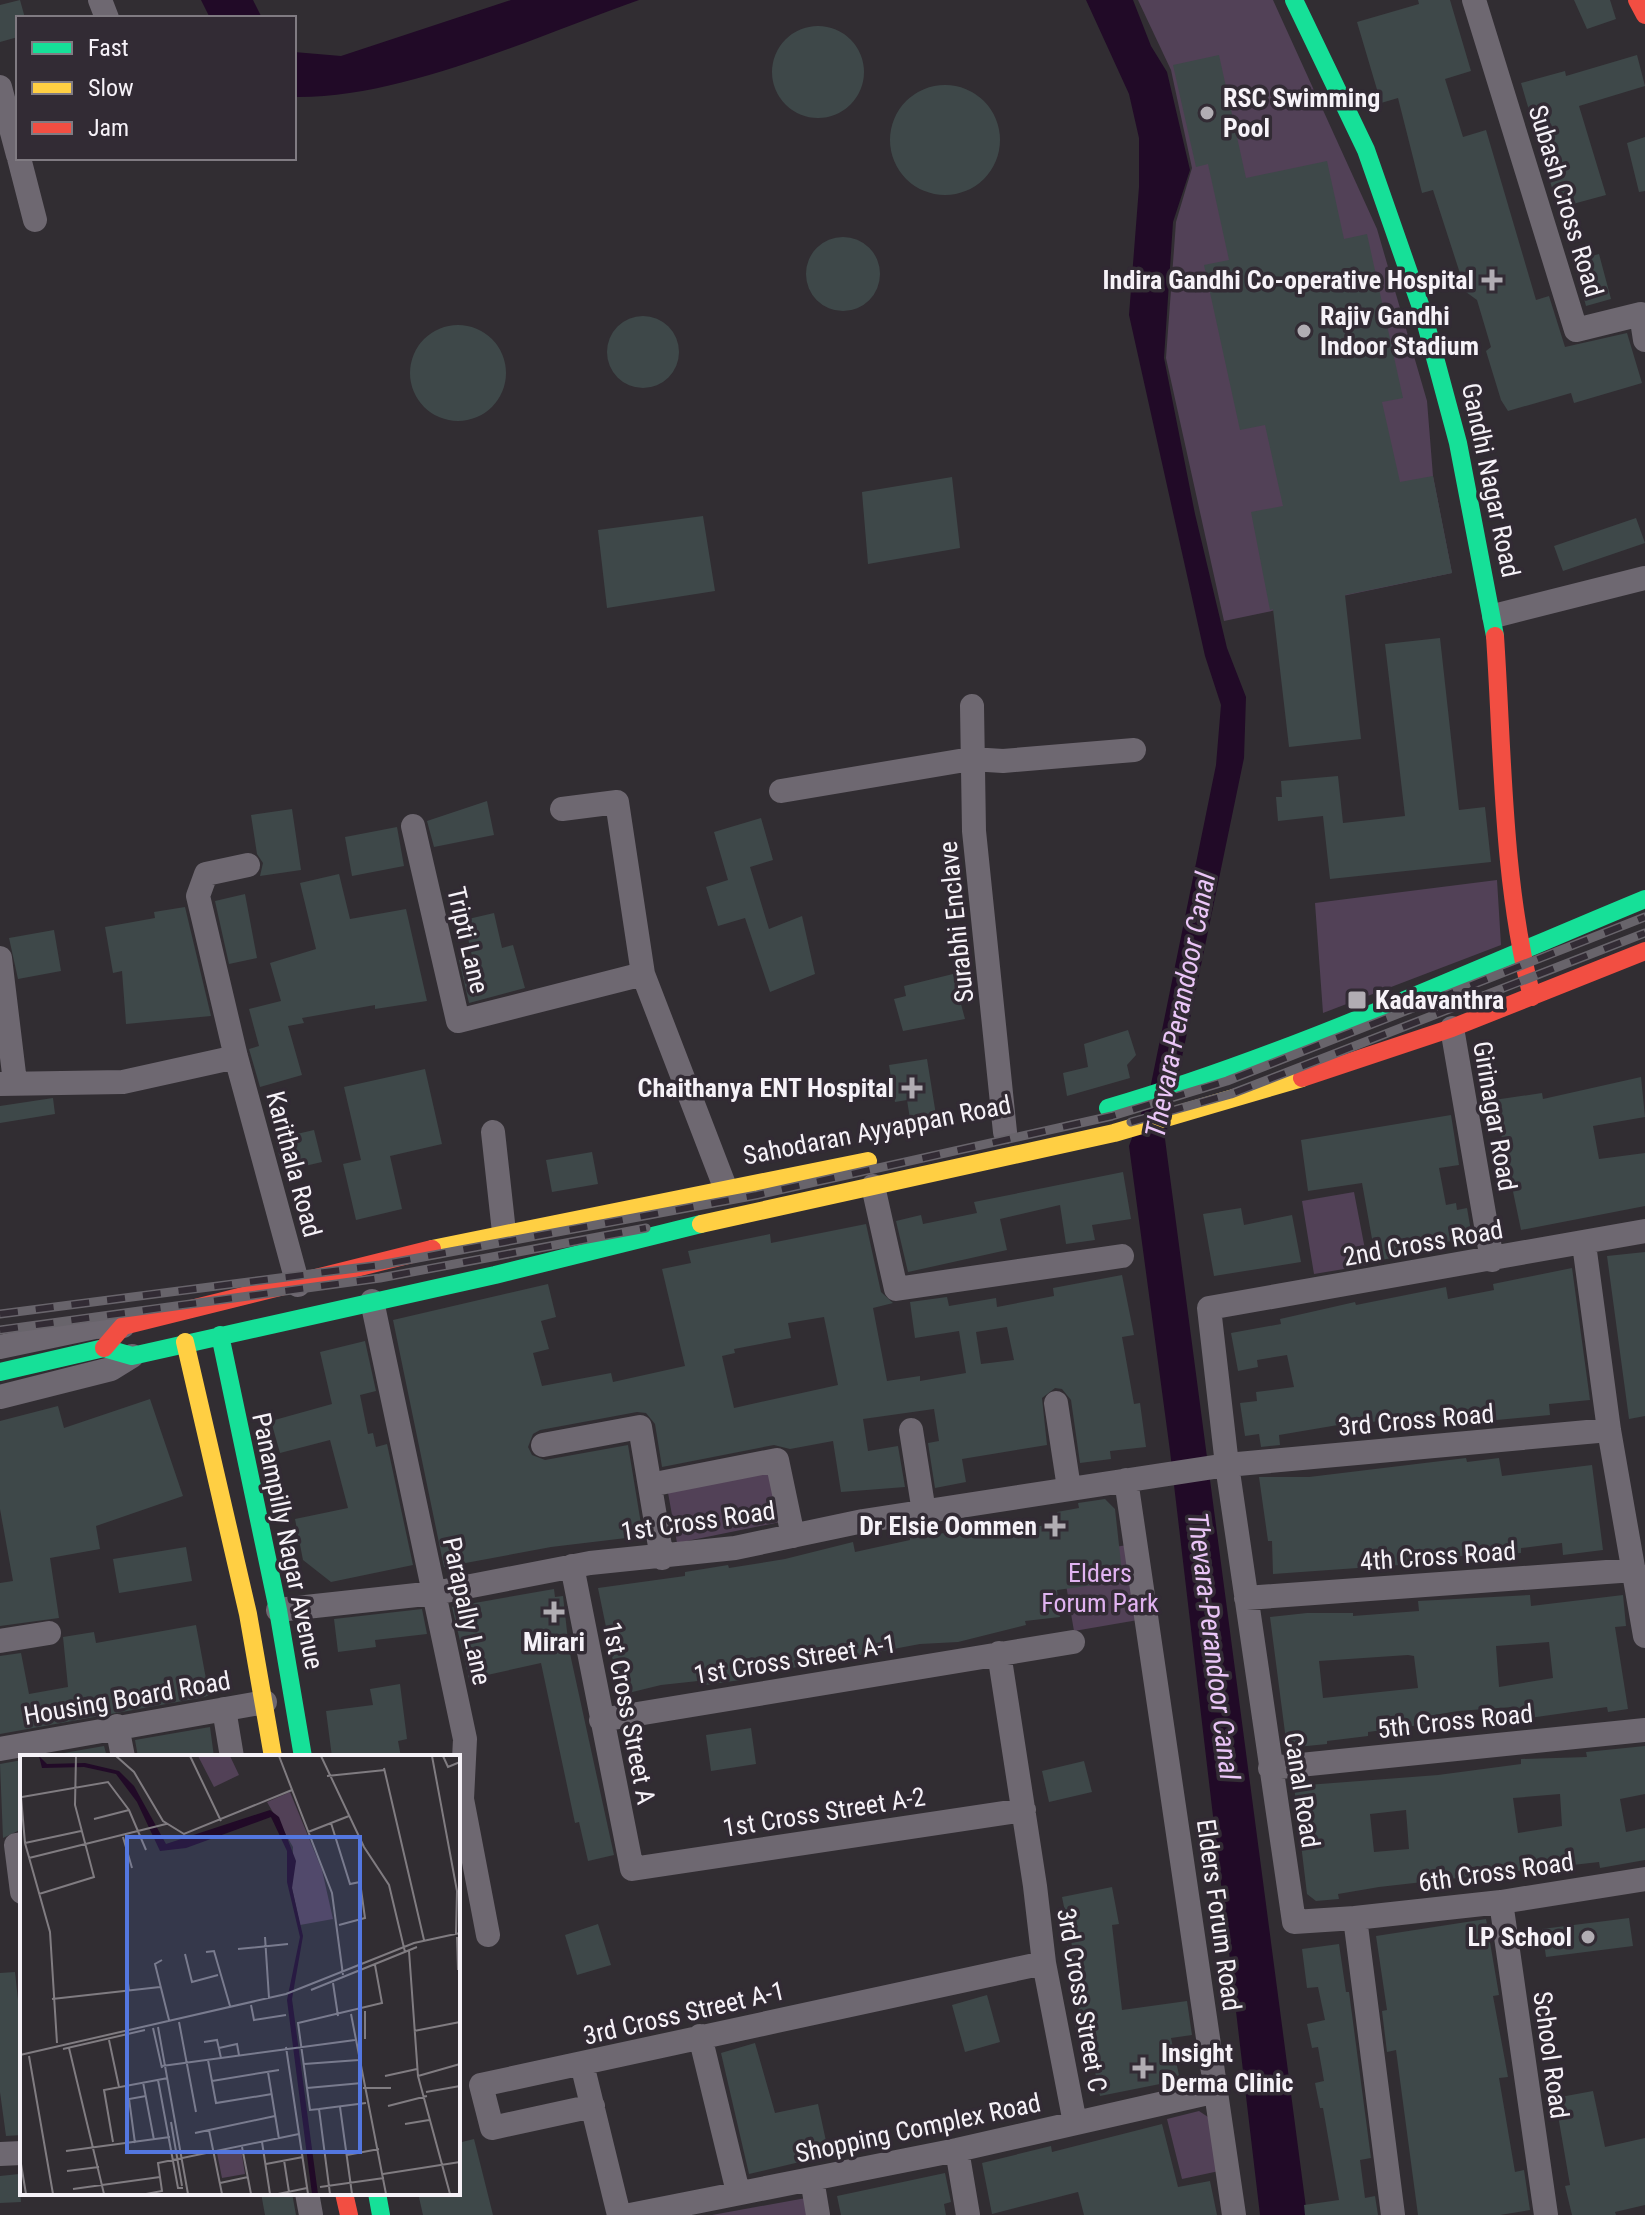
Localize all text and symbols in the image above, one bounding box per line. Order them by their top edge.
legend [16,16,296,160]
text: Fast [88,34,129,62]
text: Slow [88,74,134,102]
place label: RSC Swimming Pool [1223,83,1380,143]
street label: Subash Cross Road [1523,101,1609,301]
marker: RSC Swimming Pool [1198,104,1216,122]
text: Jam [88,114,129,142]
place label: Indira Gandhi Co-operative Hospital [1103,265,1474,295]
marker: Indira Gandhi Co-operative Hospital [1481,269,1503,291]
place label: Rajiv Gandhi Indoor Stadium [1320,301,1479,361]
marker: Rajiv Gandhi Indoor Stadium [1295,322,1313,340]
street label: Gandhi Nagar Road [1456,380,1526,580]
street label: Surabhi Enclave [933,840,979,1004]
water label: Thevara-Perandoor Canal [1139,869,1223,1140]
street label: Tripti Lane [441,884,495,996]
place label: Kadavanthra [1375,985,1504,1015]
marker: Kadavanthra [1346,989,1368,1011]
street label: Girinagar Road [1467,1039,1523,1193]
place label: Chaithanya ENT Hospital [638,1073,894,1103]
marker: Chaithanya ENT Hospital [901,1077,923,1099]
street label: Karithala Road [260,1088,328,1240]
street label: Sahodaran Ayyappan Road [740,1089,1014,1171]
street label: 2nd Cross Road [1341,1214,1505,1272]
street label: 3rd Cross Road [1337,1398,1495,1442]
street label: Panampilly Nagar Avenue [246,1410,330,1672]
street label: 1st Cross Road [619,1495,777,1547]
water label: Thevara-Perandoor Canal [1181,1510,1246,1783]
place label: Dr Elsie Oommen [859,1511,1037,1541]
marker: Dr Elsie Oommen [1044,1515,1066,1537]
street label: Parapally Lane [437,1534,497,1688]
street label: 4th Cross Road [1359,1536,1517,1576]
park label: Elders Forum Park [1041,1558,1159,1618]
marker: Mirari [543,1601,565,1623]
street label: 1st Cross Street A [597,1619,661,1807]
place label: Mirari [523,1627,585,1657]
street label: 1st Cross Street A-1 [692,1628,898,1690]
street label: Housing Board Road [21,1665,233,1731]
street label: 5th Cross Road [1376,1698,1534,1744]
street label: Canal Road [1278,1730,1326,1850]
inset map [20,1755,460,2195]
street label: 1st Cross Street A-2 [721,1781,927,1843]
street label: Elders Forum Road [1191,1817,1247,2013]
street label: 6th Cross Road [1416,1846,1576,1898]
street label: 3rd Cross Street C [1051,1906,1113,2094]
place label: LP School [1468,1922,1572,1952]
marker: LP School [1579,1928,1597,1946]
street label: 3rd Cross Street A-1 [580,1975,788,2051]
street label: School Road [1527,1989,1575,2121]
place label: Insight Derma Clinic [1161,2038,1294,2098]
marker: Insight Derma Clinic [1132,2057,1154,2079]
street label: Shopping Complex Road [793,2087,1043,2169]

